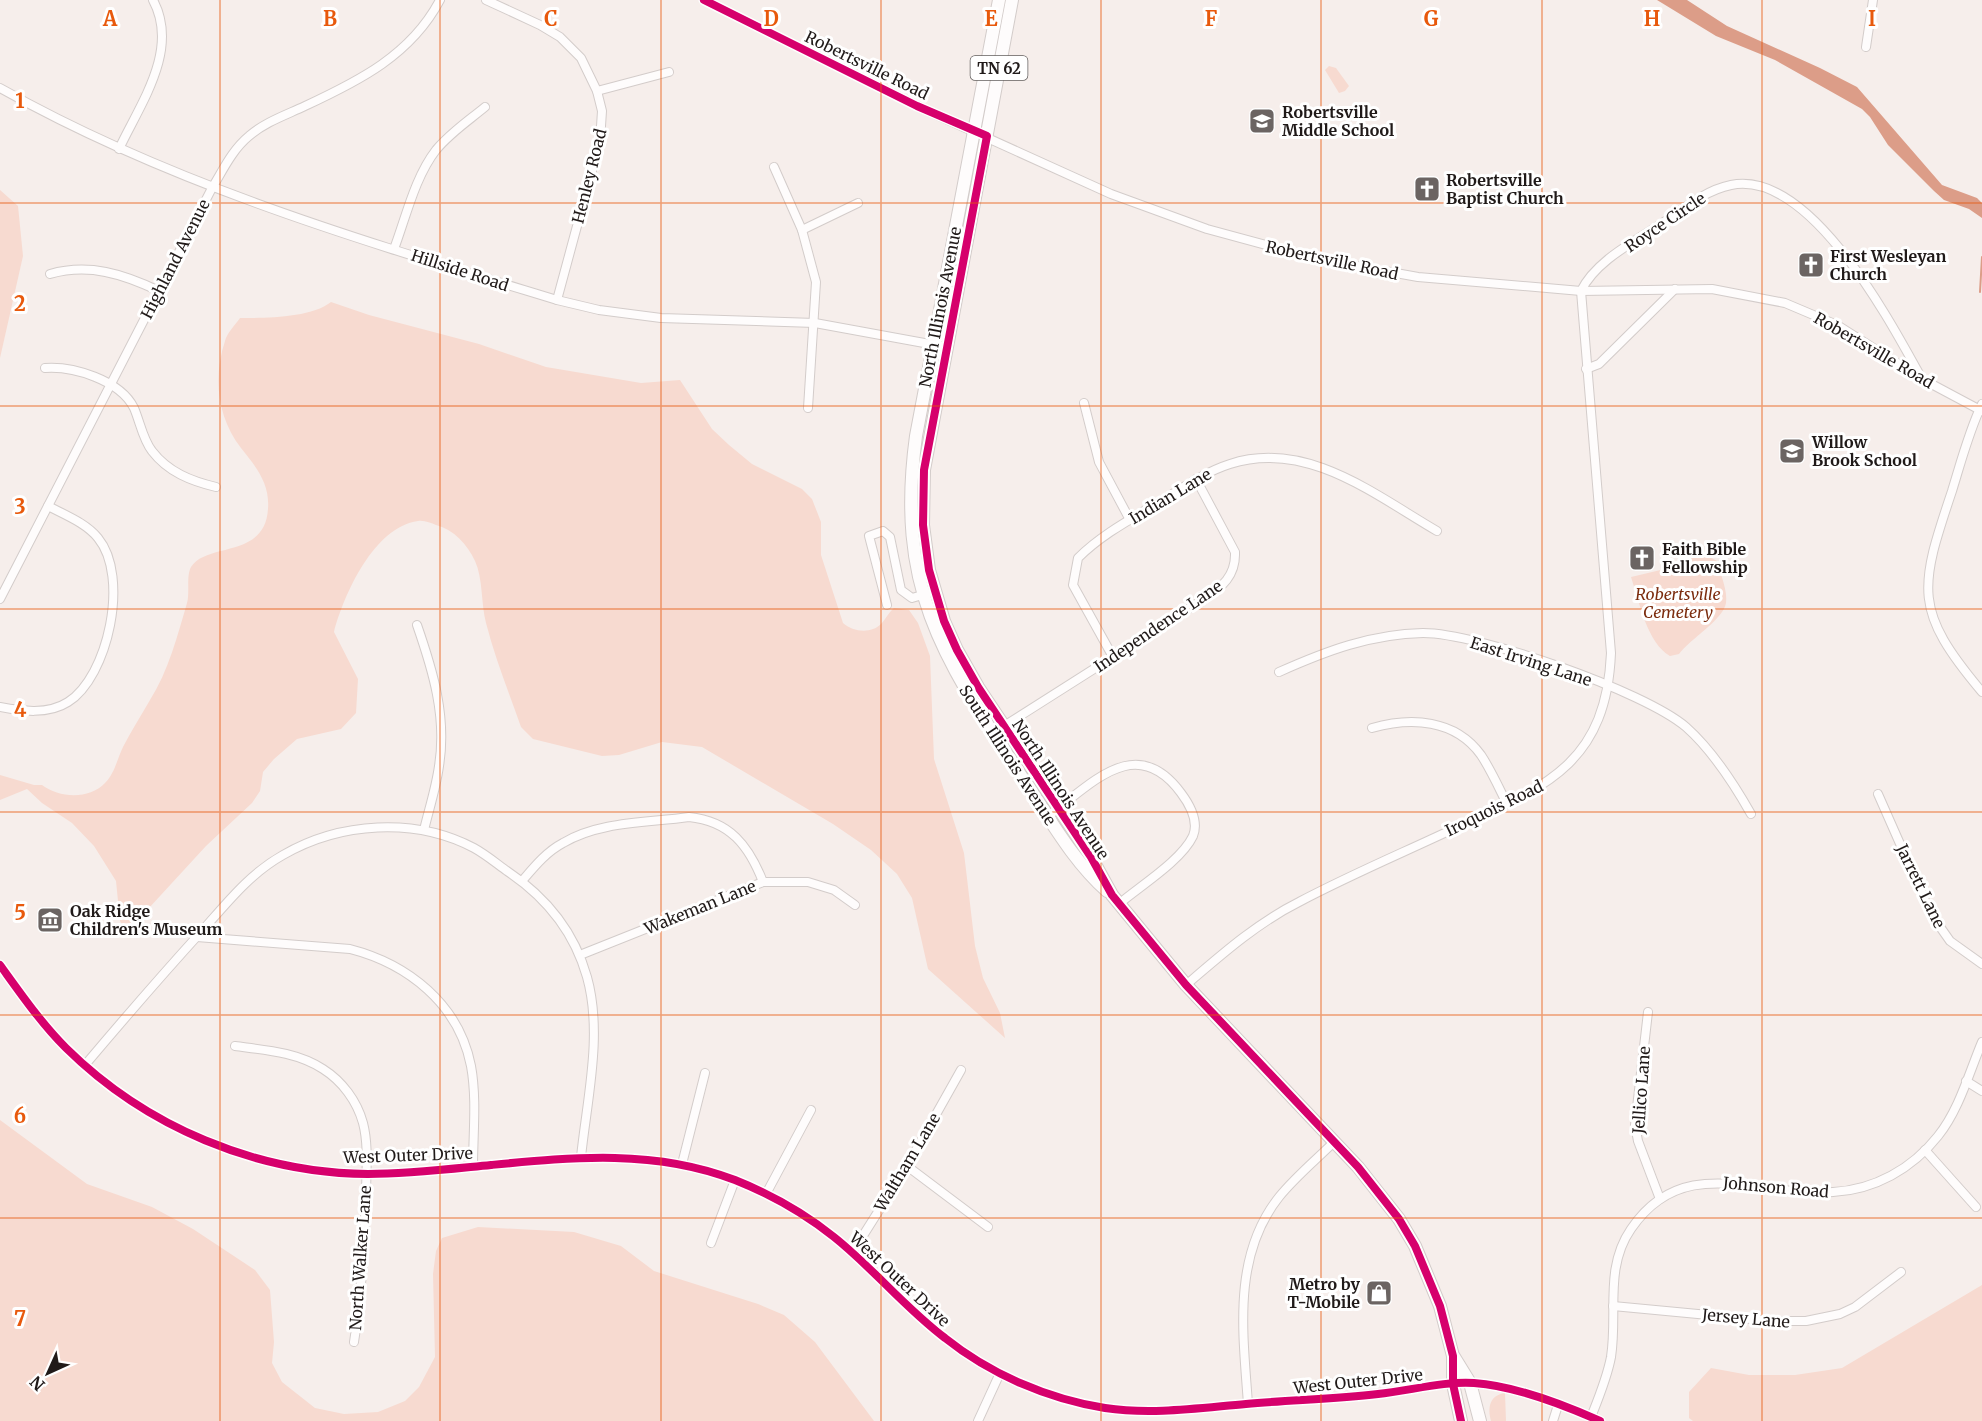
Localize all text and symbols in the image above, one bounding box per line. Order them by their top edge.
text: A [102,6,118,31]
text: B [323,6,337,31]
text: C [544,6,558,31]
text: D [763,6,779,31]
text: E [984,6,998,31]
text: F [1205,6,1218,31]
text: G [1424,6,1439,31]
text: H [1644,6,1660,31]
text: I [1868,6,1876,31]
street label: Robertsville Road [802,26,932,104]
road number: TN 62 [970,56,1028,80]
text: 1 [15,88,25,113]
place label: Robertsville Middle School [1282,102,1394,140]
school or university icon: Robertsville Middle School [1247,106,1277,136]
street label: Henley Road [568,126,610,225]
place label: Robertsville Baptist Church [1446,170,1564,208]
church icon: Robertsville Baptist Church [1412,174,1442,204]
street label: Royce Circle [1621,188,1709,256]
street label: Highland Avenue [136,196,214,322]
street label: North Illinois Avenue [915,225,965,389]
street label: Robertsville Road [1264,236,1401,284]
street label: Hillside Road [409,245,512,295]
place label: First Wesleyan Church [1830,246,1946,284]
church icon: First Wesleyan Church [1796,250,1826,280]
text: 2 [14,291,26,316]
street label: Robertsville Road [1810,308,1938,393]
place label: Willow Brook School [1811,432,1917,470]
school or university icon: Willow Brook School [1777,436,1807,466]
street label: Indian Lane [1125,464,1215,528]
text: 3 [14,494,26,519]
place label: Faith Bible Fellowship [1662,539,1748,577]
church icon: Faith Bible Fellowship [1627,543,1657,573]
street label: Independence Lane [1090,576,1226,676]
park label: Robertsville Cemetery [1635,584,1721,622]
street label: East Irving Lane [1468,632,1594,690]
street label: South Illinois Avenue [955,681,1061,829]
text: 4 [14,697,27,722]
street label: North Illinois Avenue [1008,715,1114,863]
street label: Iroquois Road [1442,776,1547,840]
street label: Jarrett Lane [1892,840,1950,931]
street label: Wakeman Lane [640,875,759,939]
text: 5 [14,900,26,925]
place label: Oak Ridge Children's Museum [70,901,222,939]
museum icon: Oak Ridge Children's Museum [35,905,65,935]
street label: Jellico Lane [1628,1046,1654,1135]
text: 6 [14,1103,26,1128]
street label: Waltham Lane [869,1109,944,1216]
street label: West Outer Drive [342,1143,473,1167]
street label: Johnson Road [1721,1172,1830,1202]
street label: North Walker Lane [345,1185,375,1331]
street label: West Outer Drive [845,1227,954,1331]
place label: Metro by T-Mobile [1288,1274,1361,1312]
shop icon: Metro by T-Mobile [1364,1278,1394,1308]
street label: Jersey Lane [1700,1304,1791,1332]
text: 7 [14,1306,26,1331]
north arrow [18,1343,78,1403]
street label: West Outer Drive [1291,1364,1424,1398]
text: N [26,1372,49,1395]

